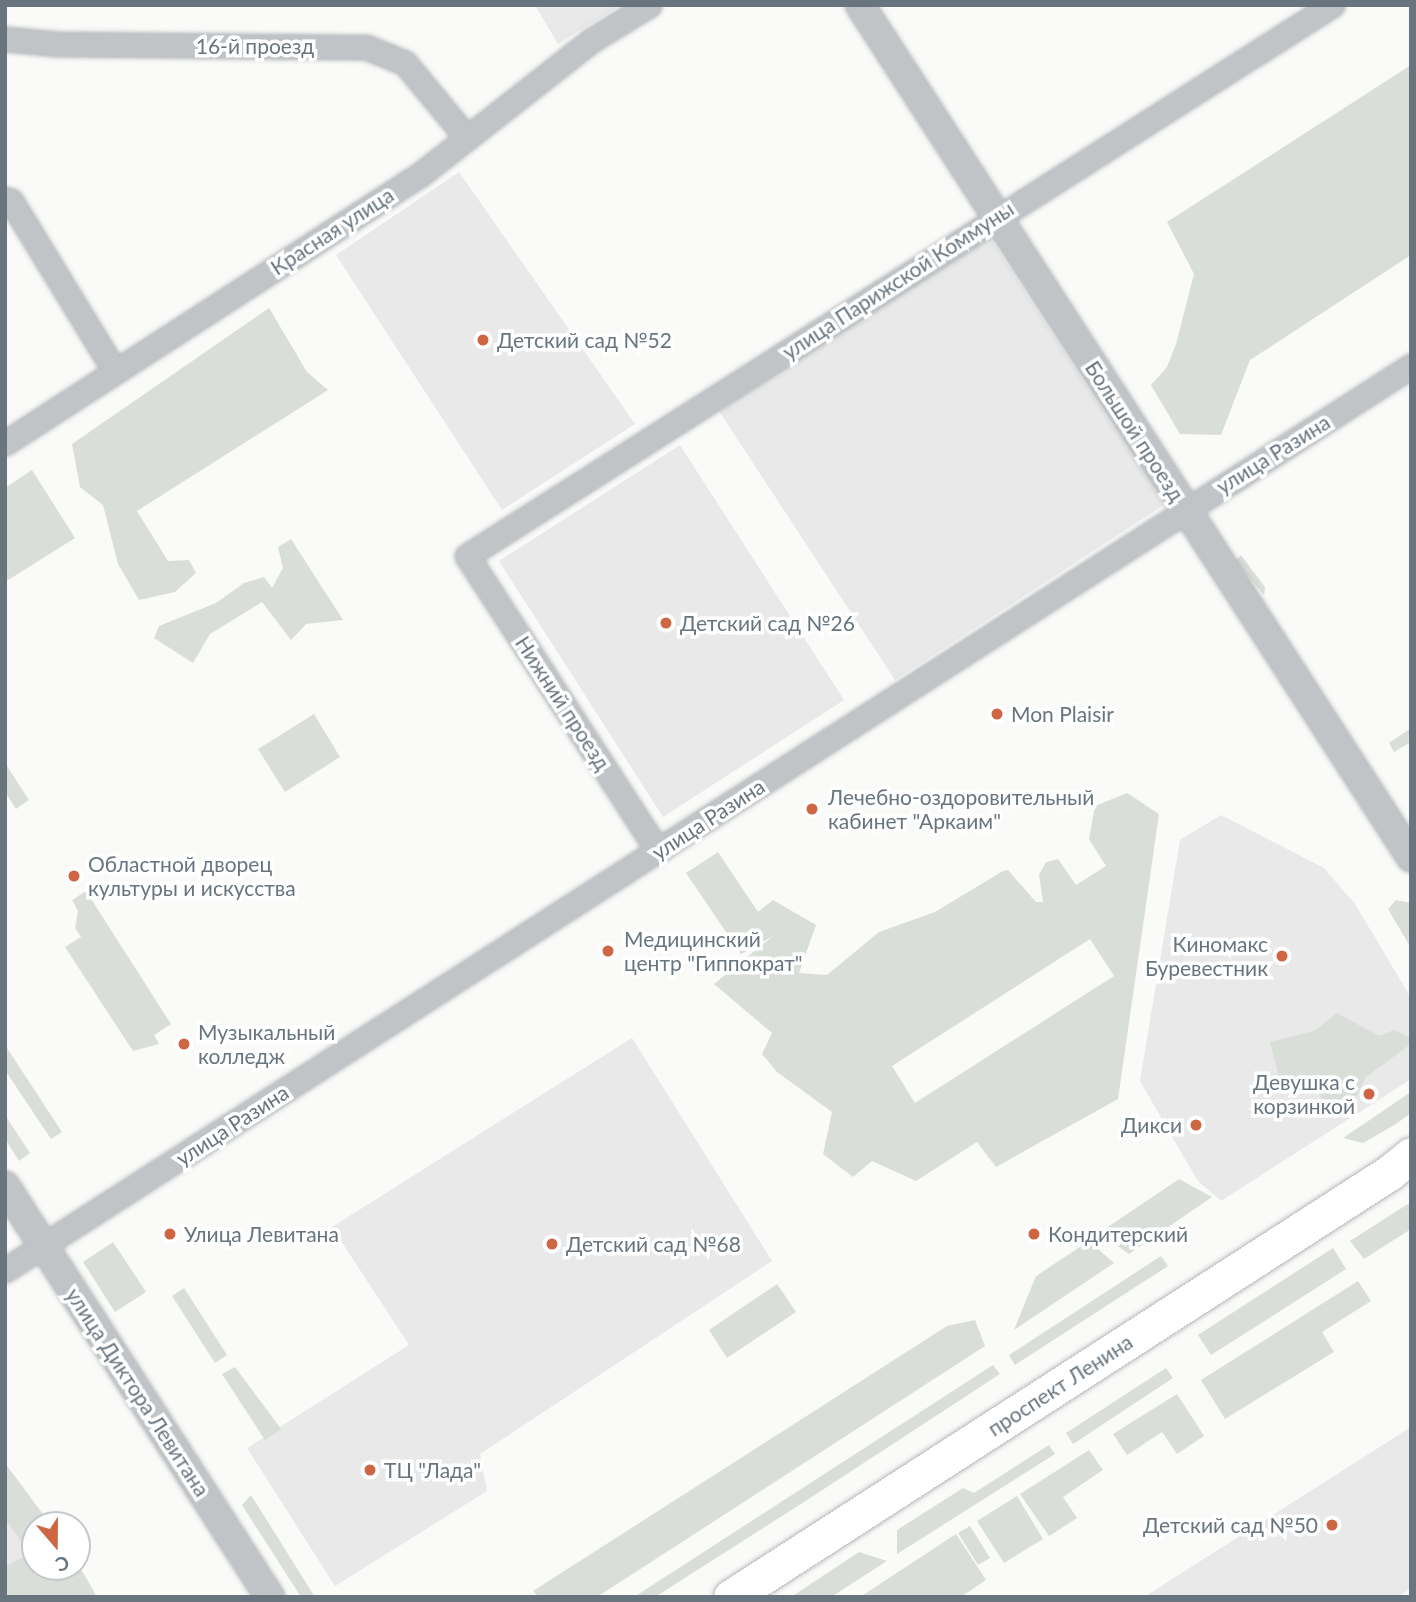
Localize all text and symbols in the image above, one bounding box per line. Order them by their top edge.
street label: 16-й проезд [196,33,314,59]
street label: Красная улица [266,182,398,280]
street label: улица Парижской Коммуны [778,196,1018,364]
place label: Детский сад №52 [497,327,672,353]
marker: Детский сад №52 [475,332,491,348]
street label: Большой проезд [1080,356,1190,506]
street label: улица Разина [1212,409,1334,499]
place label: Детский сад №26 [680,610,855,636]
marker: Детский сад №26 [658,615,674,631]
street label: Нижний проезд [510,631,616,775]
place label: Mon Plaisir [1011,701,1114,727]
marker: Mon Plaisir [989,706,1005,722]
street label: улица Разина [647,773,769,865]
place label: Лечебно-оздоровительный кабинет "Аркаим" [828,784,1094,834]
marker: Лечебно-оздоровительный кабинет "Аркаим" [802,799,822,819]
place label: Областной дворец культуры и искусства [88,851,296,901]
marker: Областной дворец культуры и искусства [66,868,82,884]
place label: Медицинский центр "Гиппократ" [624,926,803,976]
place label: Киномакс Буревестник [1145,931,1268,981]
marker: Медицинский центр "Гиппократ" [598,941,618,961]
marker: Киномакс Буревестник [1274,948,1290,964]
place label: Музыкальный колледж [198,1019,335,1069]
marker: Музыкальный колледж [176,1036,192,1052]
place label: Девушка с корзинкой [1253,1069,1355,1119]
street label: улица Разина [171,1079,293,1171]
marker: Девушка с корзинкой [1361,1086,1377,1102]
place label: Дикси [1121,1112,1182,1138]
marker: Дикси [1188,1117,1204,1133]
place label: Улица Левитана [184,1221,339,1247]
place label: Кондитерский [1048,1221,1188,1247]
marker: Улица Левитана [162,1226,178,1242]
marker: Кондитерский [1026,1226,1042,1242]
place label: Детский сад №68 [566,1231,741,1257]
marker: Детский сад №68 [544,1236,560,1252]
street label: улица Диктора Левитана [61,1283,215,1501]
street label: проспект Ленина [983,1329,1137,1441]
place label: ТЦ "Лада" [384,1457,481,1483]
marker: ТЦ "Лада" [362,1462,378,1478]
north arrow [21,1511,91,1581]
place label: Детский сад №50 [1143,1512,1318,1538]
marker: Детский сад №50 [1324,1517,1340,1533]
text: С [53,1551,73,1577]

